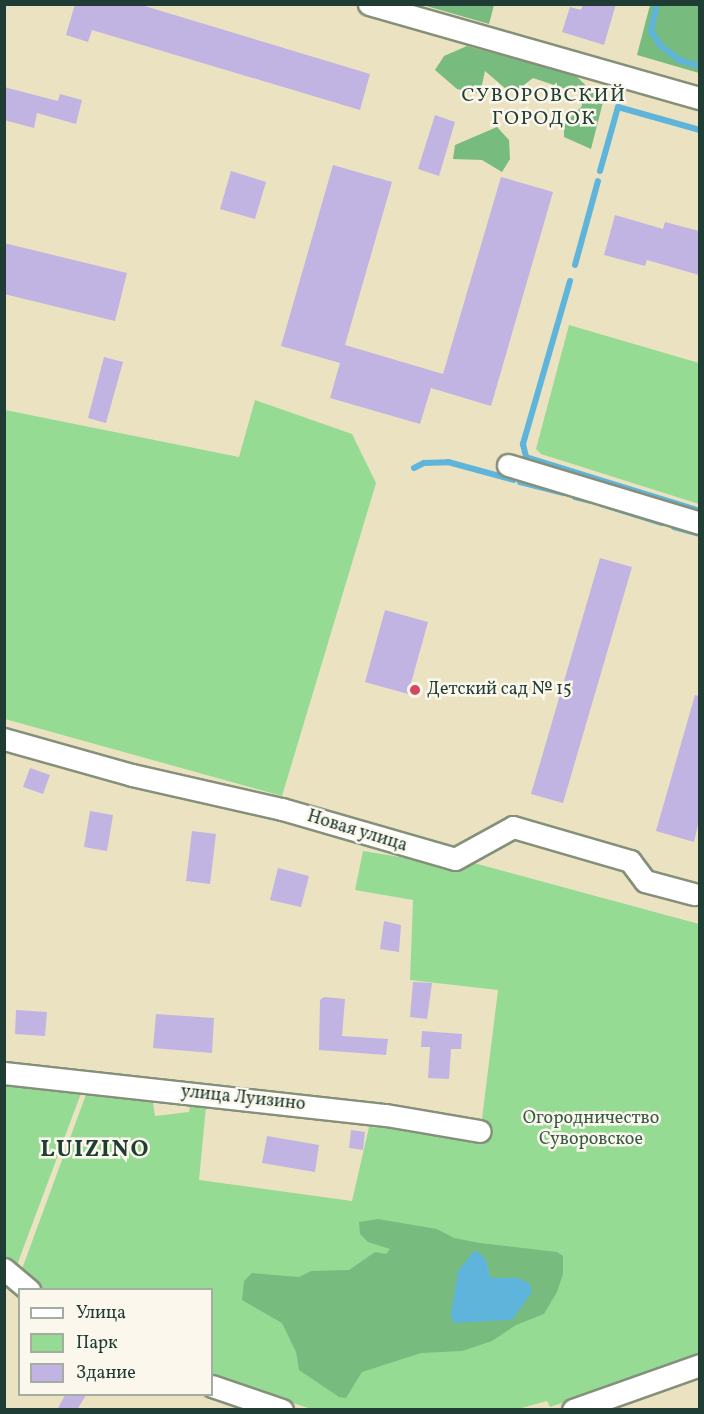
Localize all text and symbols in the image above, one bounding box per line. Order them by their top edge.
district label: СУВОРОВСКИЙ ГОРОДОК [461,85,627,132]
place label: Детский сад № 15 [427,679,572,701]
marker: Детский сад № 15 [408,683,422,697]
street label: Новая улица [304,806,410,858]
street label: улица Луизино [180,1082,306,1116]
park label: Огородничество Суворовское [523,1109,659,1152]
district label: LUIZINO [40,1137,150,1165]
legend [18,1288,213,1396]
text: Улица [76,1301,126,1326]
text: Парк [76,1331,118,1356]
text: Здание [76,1361,136,1386]

